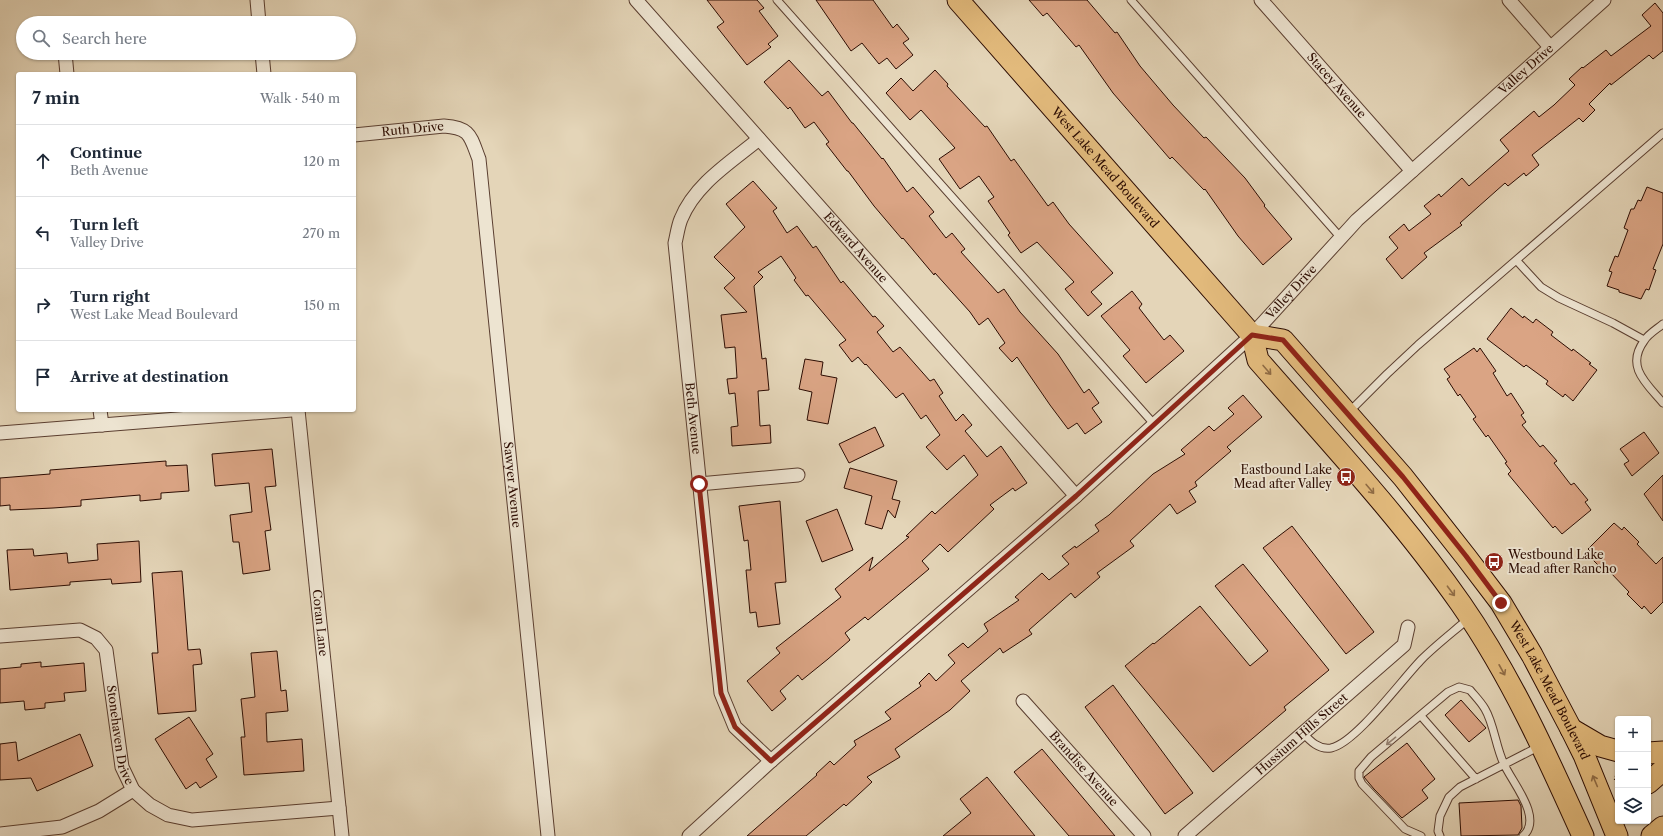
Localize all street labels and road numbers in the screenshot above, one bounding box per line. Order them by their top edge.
street label: Valley Drive [1495,40,1557,98]
street label: Stacey Avenue [1304,49,1370,121]
street label: West Lake Mead Boulevard [1048,103,1163,231]
street label: Ruth Drive [381,118,445,139]
street label: Edward Avenue [821,209,891,286]
street label: Valley Drive [1262,261,1320,323]
street label: Beth Avenue [682,381,705,455]
street label: Sawyer Avenue [501,441,525,529]
street label: Coran Lane [310,589,331,657]
street label: West Lake Mead Boulevard [1506,617,1593,762]
street label: Stonehaven Drive [104,684,137,787]
street label: Hussium Hills Street [1252,689,1351,778]
street label: Brandise Avenue [1047,728,1122,809]

